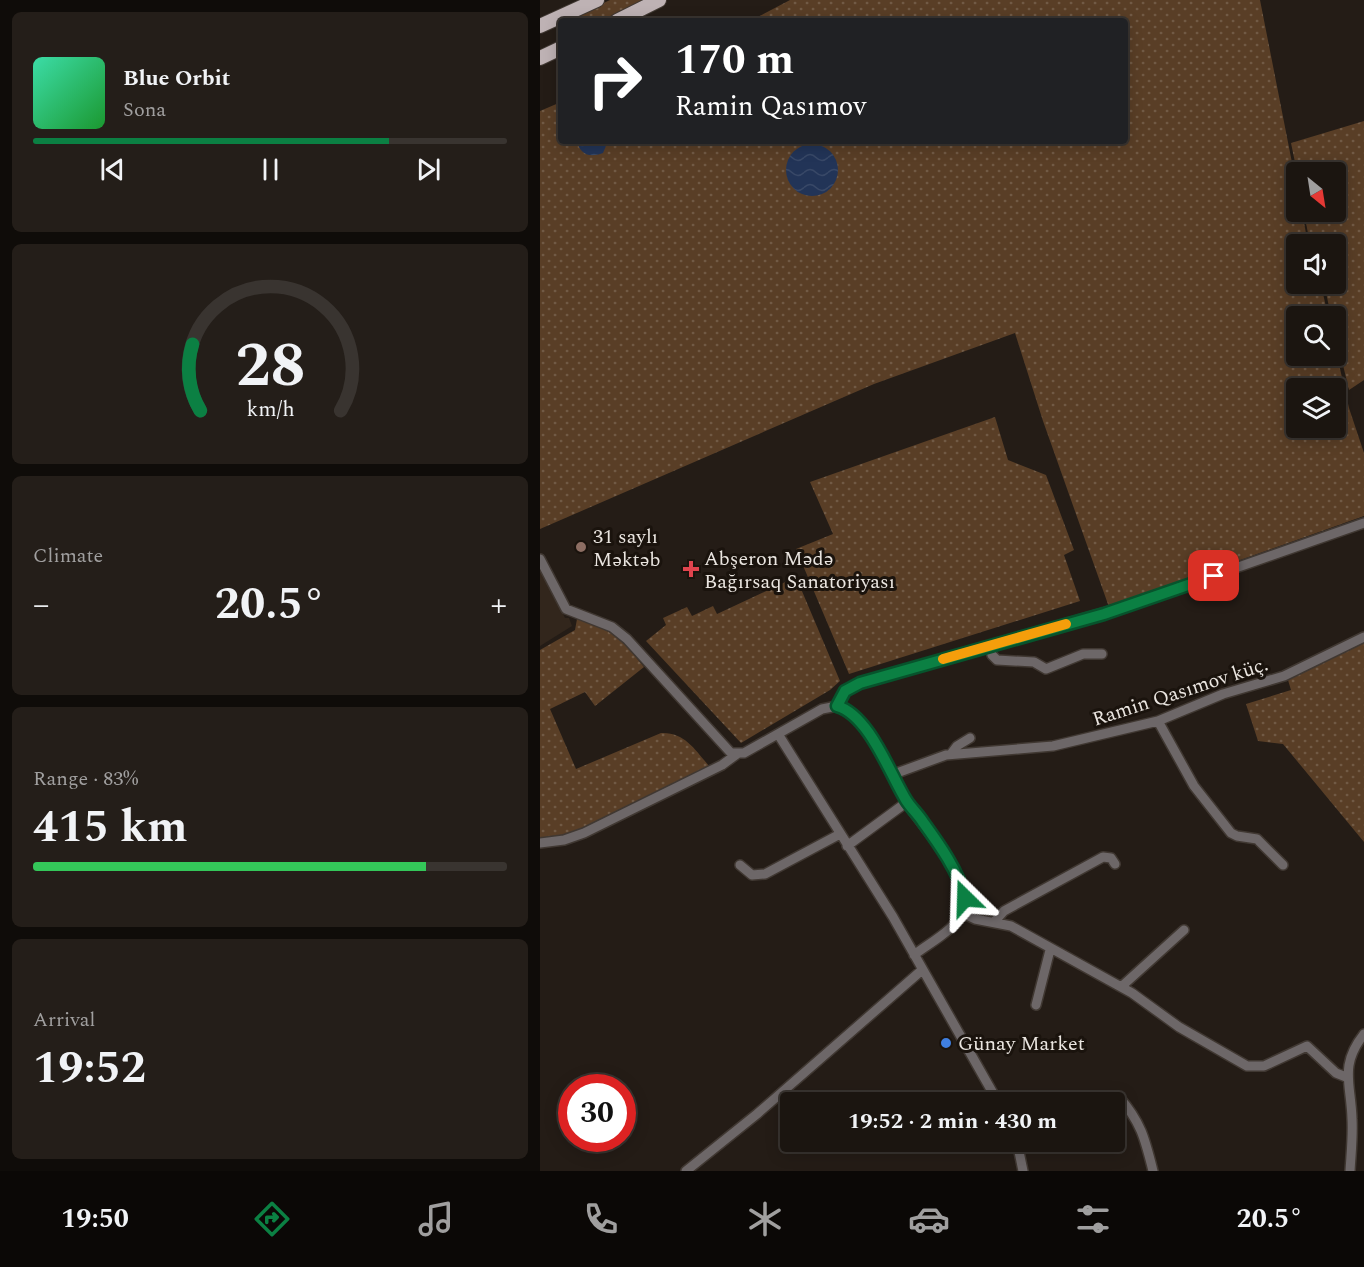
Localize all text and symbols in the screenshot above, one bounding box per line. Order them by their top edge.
text: 170 m [675,29,794,92]
icon: right [576,42,654,120]
text: Blue Orbit [123,62,230,95]
text: Ramin Qasımov [675,86,866,128]
text: Sona [123,95,166,125]
icon: previous [96,153,129,186]
icon: pause [254,153,287,186]
icon: next [412,153,445,186]
north arrow [1286,162,1346,222]
map controls [1286,162,1346,438]
button: sound [1286,234,1346,294]
button: search [1286,306,1346,366]
text: 28 [235,319,305,414]
button: layers [1286,378,1346,438]
text: km/h [246,393,294,426]
place label: 31 saylı Məktəb [593,522,660,575]
marker: 31 saylı Məktəb [574,540,588,554]
text: Climate [33,541,103,571]
place label: Abşeron Mədə Bağırsaq Sanatoriyası [704,544,895,597]
pin [1188,550,1239,601]
icon: arrive [1197,559,1230,592]
marker: Abşeron Mədə Bağırsaq Sanatoriyası [682,560,700,578]
text: 20.5° [215,570,325,639]
text: − [33,580,50,630]
text: + [490,580,507,630]
street label: Ramin Qasımov küç. [1089,649,1272,735]
text: Range · 83% [33,764,138,794]
text: 415 km [33,793,188,862]
position arrow [933,866,997,930]
text: Arrival [33,1005,95,1035]
place label: Günay Market [958,1029,1085,1059]
text: 19:52 [33,1034,146,1103]
marker: Günay Market [939,1036,953,1050]
speed limit sign: 30 [558,1074,636,1152]
text: 19:52 · 2 min · 430 m [848,1105,1057,1138]
text: 19:50 [61,1198,129,1240]
icon: directions [251,1198,293,1240]
icon: music [415,1198,457,1240]
icon: phone [580,1198,622,1240]
icon: climate [744,1198,786,1240]
icon: car [908,1198,950,1240]
icon: filters [1072,1198,1114,1240]
text: 20.5° [1237,1198,1303,1240]

